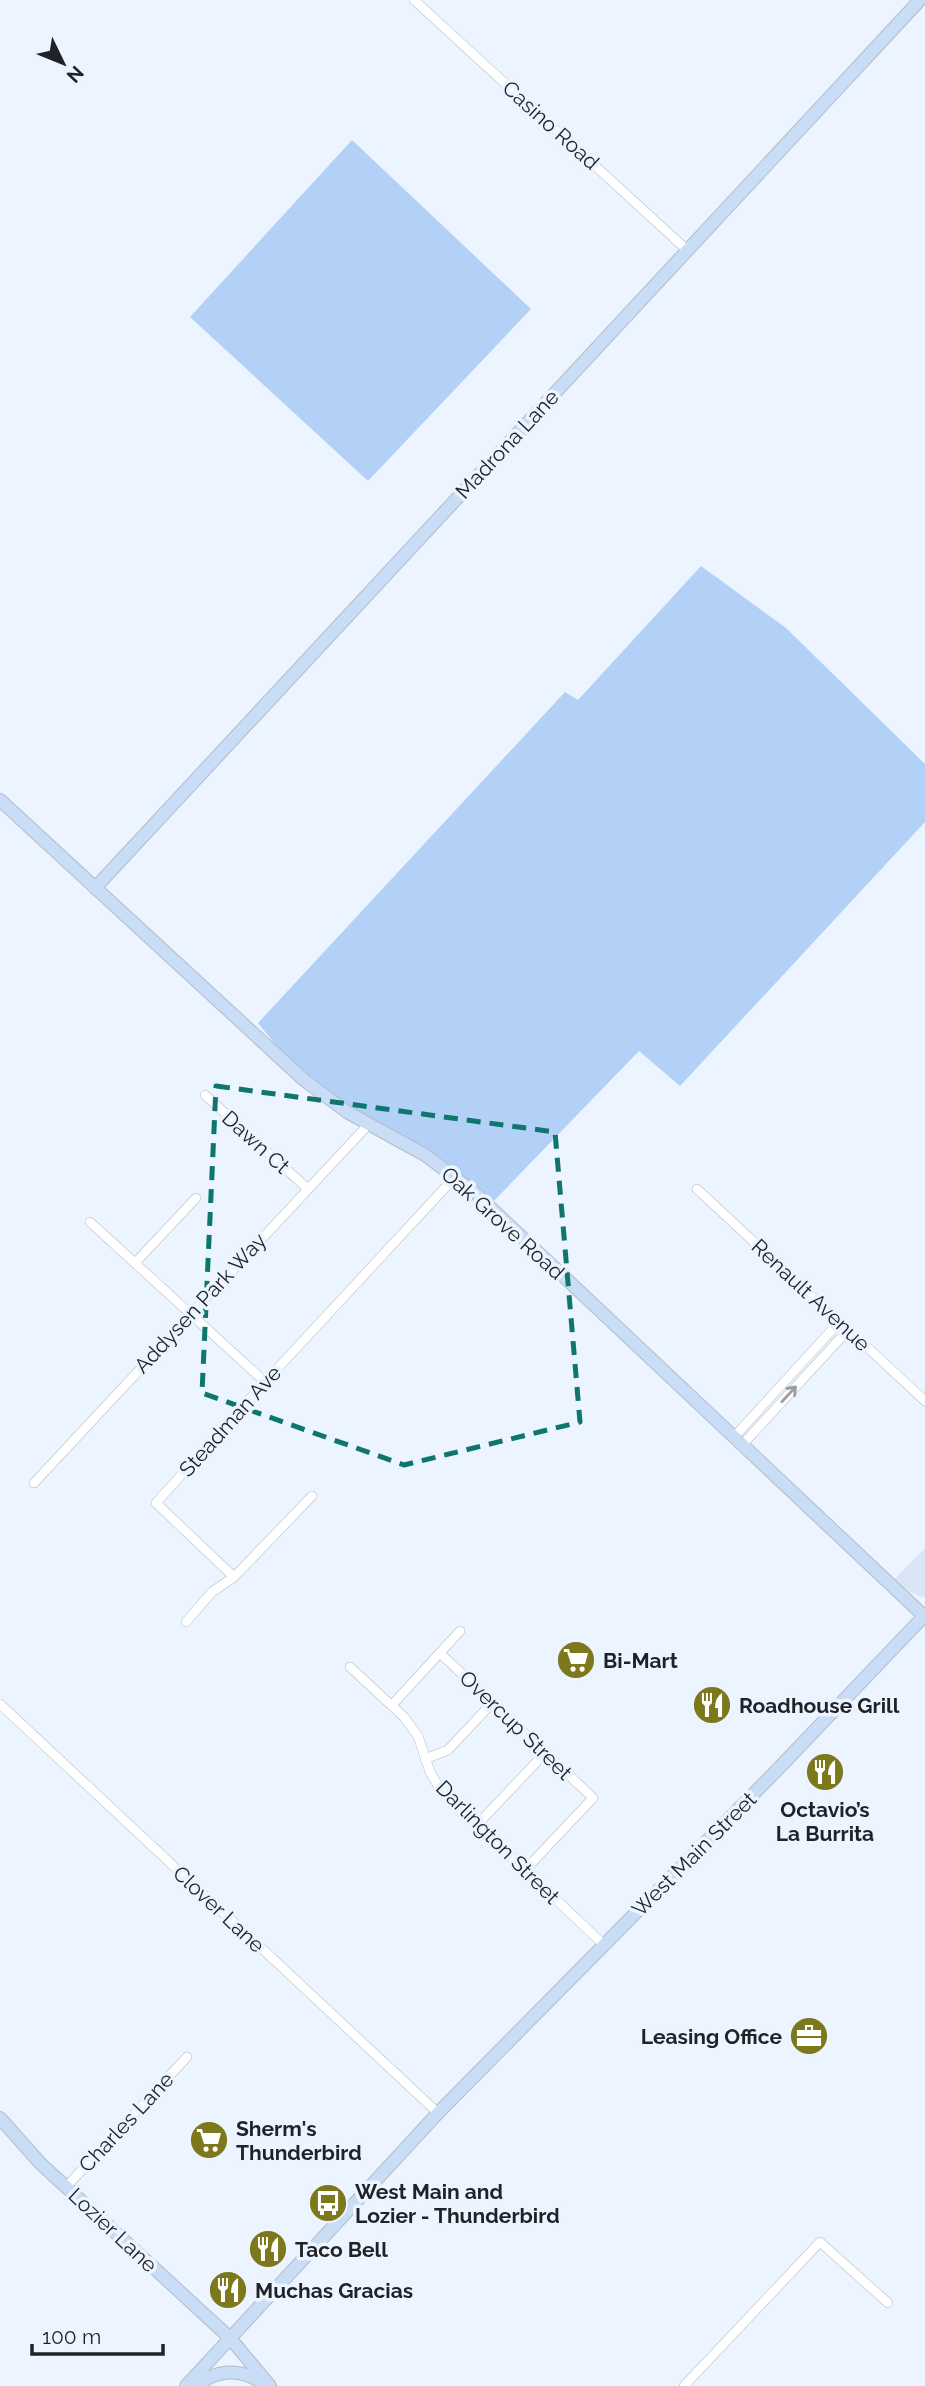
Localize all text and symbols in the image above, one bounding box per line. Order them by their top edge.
north arrow [28,28,98,98]
text: N [62,62,88,87]
street label: Casino Road [498,75,604,175]
street label: Madrona Lane [450,384,564,504]
street label: Dawn Ct [217,1105,295,1179]
street label: Oak Grove Road [436,1161,570,1285]
street label: Addysen Park Way [129,1228,271,1378]
street label: Renault Avenue [747,1234,875,1356]
street label: Steadman Ave [174,1360,286,1482]
one-way arrow [781,1386,798,1403]
supermarket icon: Bi-Mart [555,1639,597,1681]
place label: Bi-Mart [603,1648,678,1673]
street label: Overcup Street [455,1665,577,1785]
restaurant icon: Roadhouse Grill [691,1684,733,1726]
place label: Roadhouse Grill [739,1693,900,1718]
restaurant icon: Octavio’s La Burrita [804,1751,846,1793]
street label: Darlington Street [431,1775,565,1909]
street label: West Main Street [627,1787,761,1921]
place label: Octavio’s La Burrita [776,1797,874,1846]
street label: Clover Lane [168,1860,270,1958]
office icon: Leasing Office [788,2015,830,2057]
place label: Leasing Office [641,2024,782,2049]
street label: Charles Lane [73,2067,179,2177]
place label: Sherm's Thunderbird [236,2116,362,2165]
supermarket icon: Sherm's Thunderbird [188,2119,230,2161]
place label: West Main and Lozier - Thunderbird [355,2179,560,2228]
bus stop icon: West Main and Lozier - Thunderbird [307,2182,349,2224]
street label: Lozier Lane [64,2183,162,2277]
restaurant icon: Taco Bell [247,2228,289,2270]
place label: Taco Bell [295,2237,388,2262]
restaurant icon: Muchas Gracias [207,2269,249,2311]
place label: Muchas Gracias [255,2278,413,2303]
scale bar [32,2312,163,2356]
text: 100 m [42,2324,101,2349]

